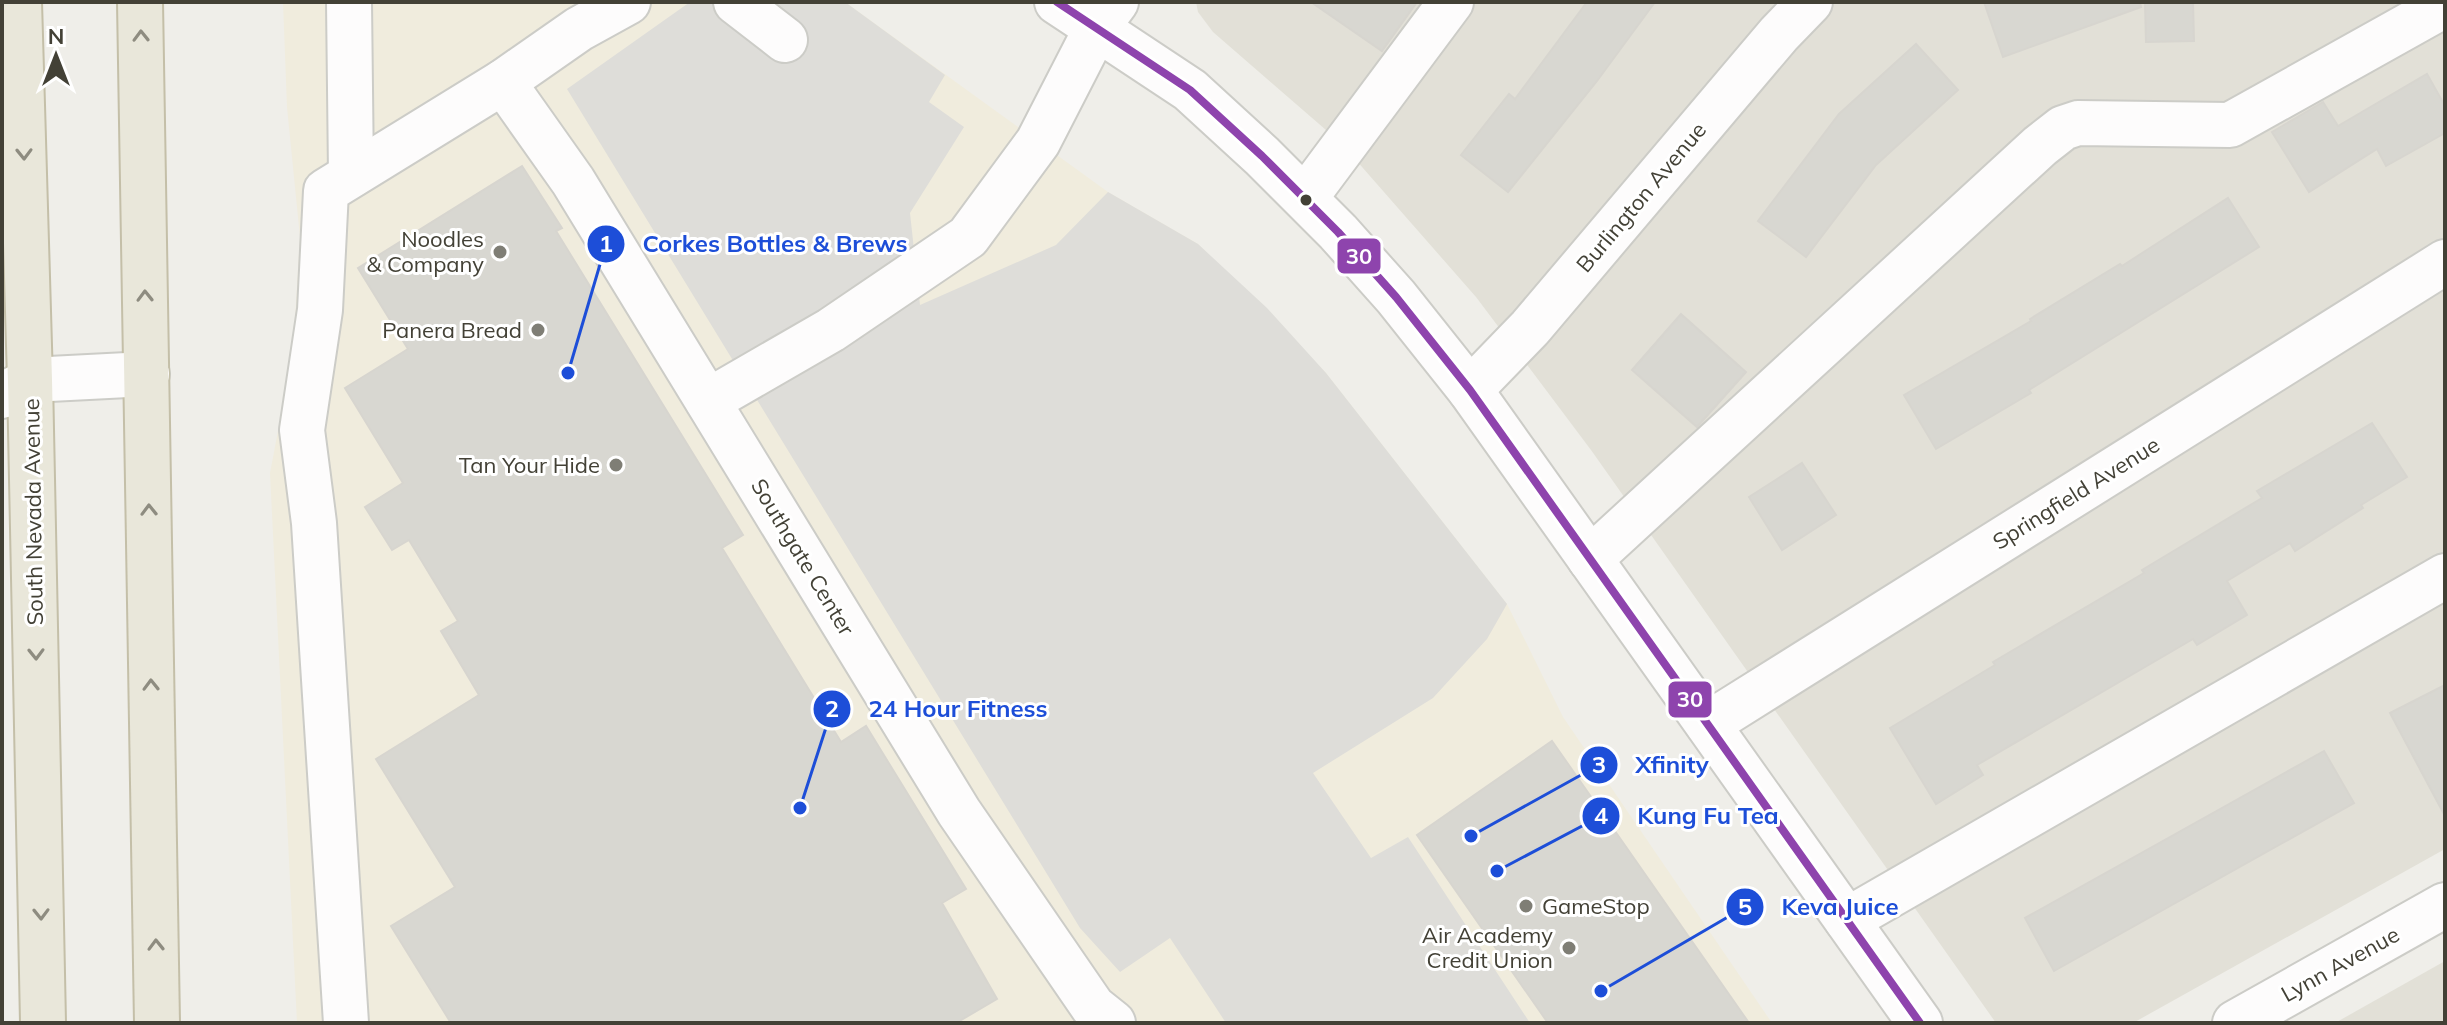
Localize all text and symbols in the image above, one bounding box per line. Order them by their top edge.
north arrow [16,16,96,96]
text: N [48,22,64,50]
one-way arrow [132,29,149,42]
street label: Burlington Avenue [1570,116,1712,278]
one-way arrow [16,148,33,161]
unlabelled marker [1298,192,1314,208]
callout: Corkes Bottles & Brews [586,220,923,268]
place label: Noodles & Company [366,225,484,278]
text: 1 [599,228,613,258]
text: Corkes Bottles & Brews [642,228,908,258]
line badge: 30 [1336,237,1382,275]
text: 30 [1346,242,1372,270]
marker: Noodles & Company [491,243,509,261]
one-way arrow [137,289,154,302]
place label: Panera Bread [382,316,522,344]
marker: Panera Bread [529,321,547,339]
street label: South Nevada Avenue [17,398,49,626]
street label: Springfield Avenue [1987,430,2165,556]
place label: Tan Your Hide [459,451,600,479]
marker: Tan Your Hide [607,456,625,474]
street label: Southgate Center [745,473,861,641]
one-way arrow [140,503,158,516]
one-way arrow [27,648,44,661]
one-way arrow [143,678,160,691]
line badge: 30 [1667,680,1713,719]
callout: 24 Hour Fitness [812,685,1063,733]
text: 30 [1677,685,1703,713]
text: 2 [825,693,839,723]
text: 24 Hour Fitness [868,693,1048,723]
callout: Xfinity [1579,741,1724,789]
text: 3 [1592,749,1606,779]
text: Xfinity [1634,749,1710,779]
callout: Kung Fu Tea [1581,792,1795,840]
text: 4 [1594,800,1608,830]
text: Kung Fu Tea [1637,800,1779,830]
callout: Keva Juice [1725,883,1914,931]
text: 5 [1738,891,1752,921]
text: Keva Juice [1781,891,1899,921]
place label: GameStop [1542,892,1650,920]
marker: GameStop [1517,897,1535,915]
one-way arrow [32,908,49,921]
street label: Lynn Avenue [2276,920,2404,1008]
place label: Air Academy Credit Union [1422,921,1553,974]
one-way arrow [147,938,164,951]
marker: Air Academy Credit Union [1560,939,1578,957]

